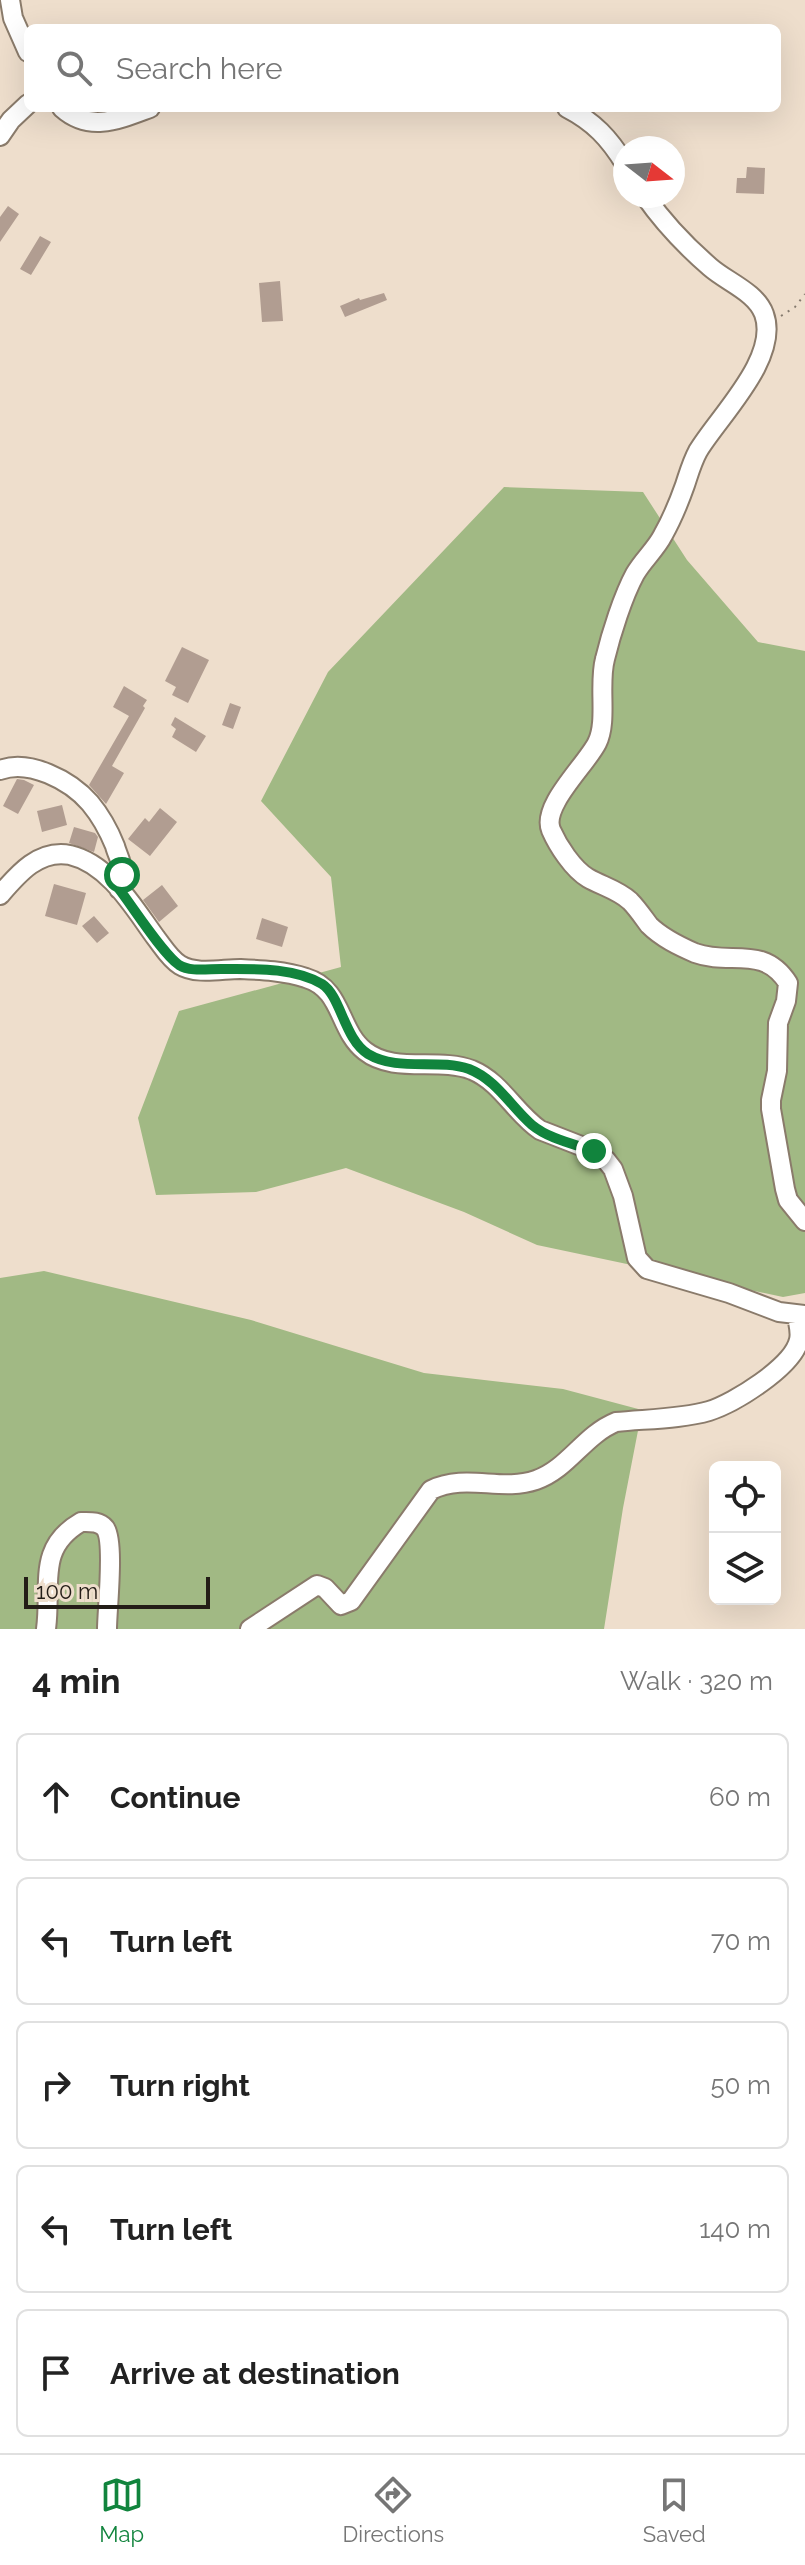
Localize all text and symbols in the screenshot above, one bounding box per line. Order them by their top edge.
search box [24,24,781,112]
icon: search [52,46,96,90]
text: Search here [116,51,283,86]
north arrow [613,136,685,208]
route start [104,857,140,893]
route end [576,1133,612,1169]
map controls [709,1461,781,1605]
button: locate [709,1461,781,1533]
button: layers [709,1533,781,1605]
scale bar [24,1573,210,1609]
text: 100 m [36,1578,98,1604]
text: 4 min [32,1661,120,1701]
text: Walk · 320 m [620,1666,773,1696]
icon: ahead [34,1775,78,1819]
text: Continue [110,1780,241,1815]
text: 60 m [709,1782,771,1812]
icon: left [34,1919,78,1963]
text: Turn left [110,1924,232,1959]
text: 70 m [711,1926,771,1956]
icon: right [34,2063,78,2107]
text: Turn right [110,2068,250,2103]
text: 50 m [710,2070,771,2100]
icon: left [34,2207,78,2251]
text: Turn left [110,2212,232,2247]
text: 140 m [699,2214,771,2244]
icon: arrive [34,2351,78,2395]
text: Arrive at destination [110,2356,400,2391]
tab: Map [99,2473,144,2547]
tab: Directions [343,2473,444,2547]
tab: Saved [643,2473,706,2547]

